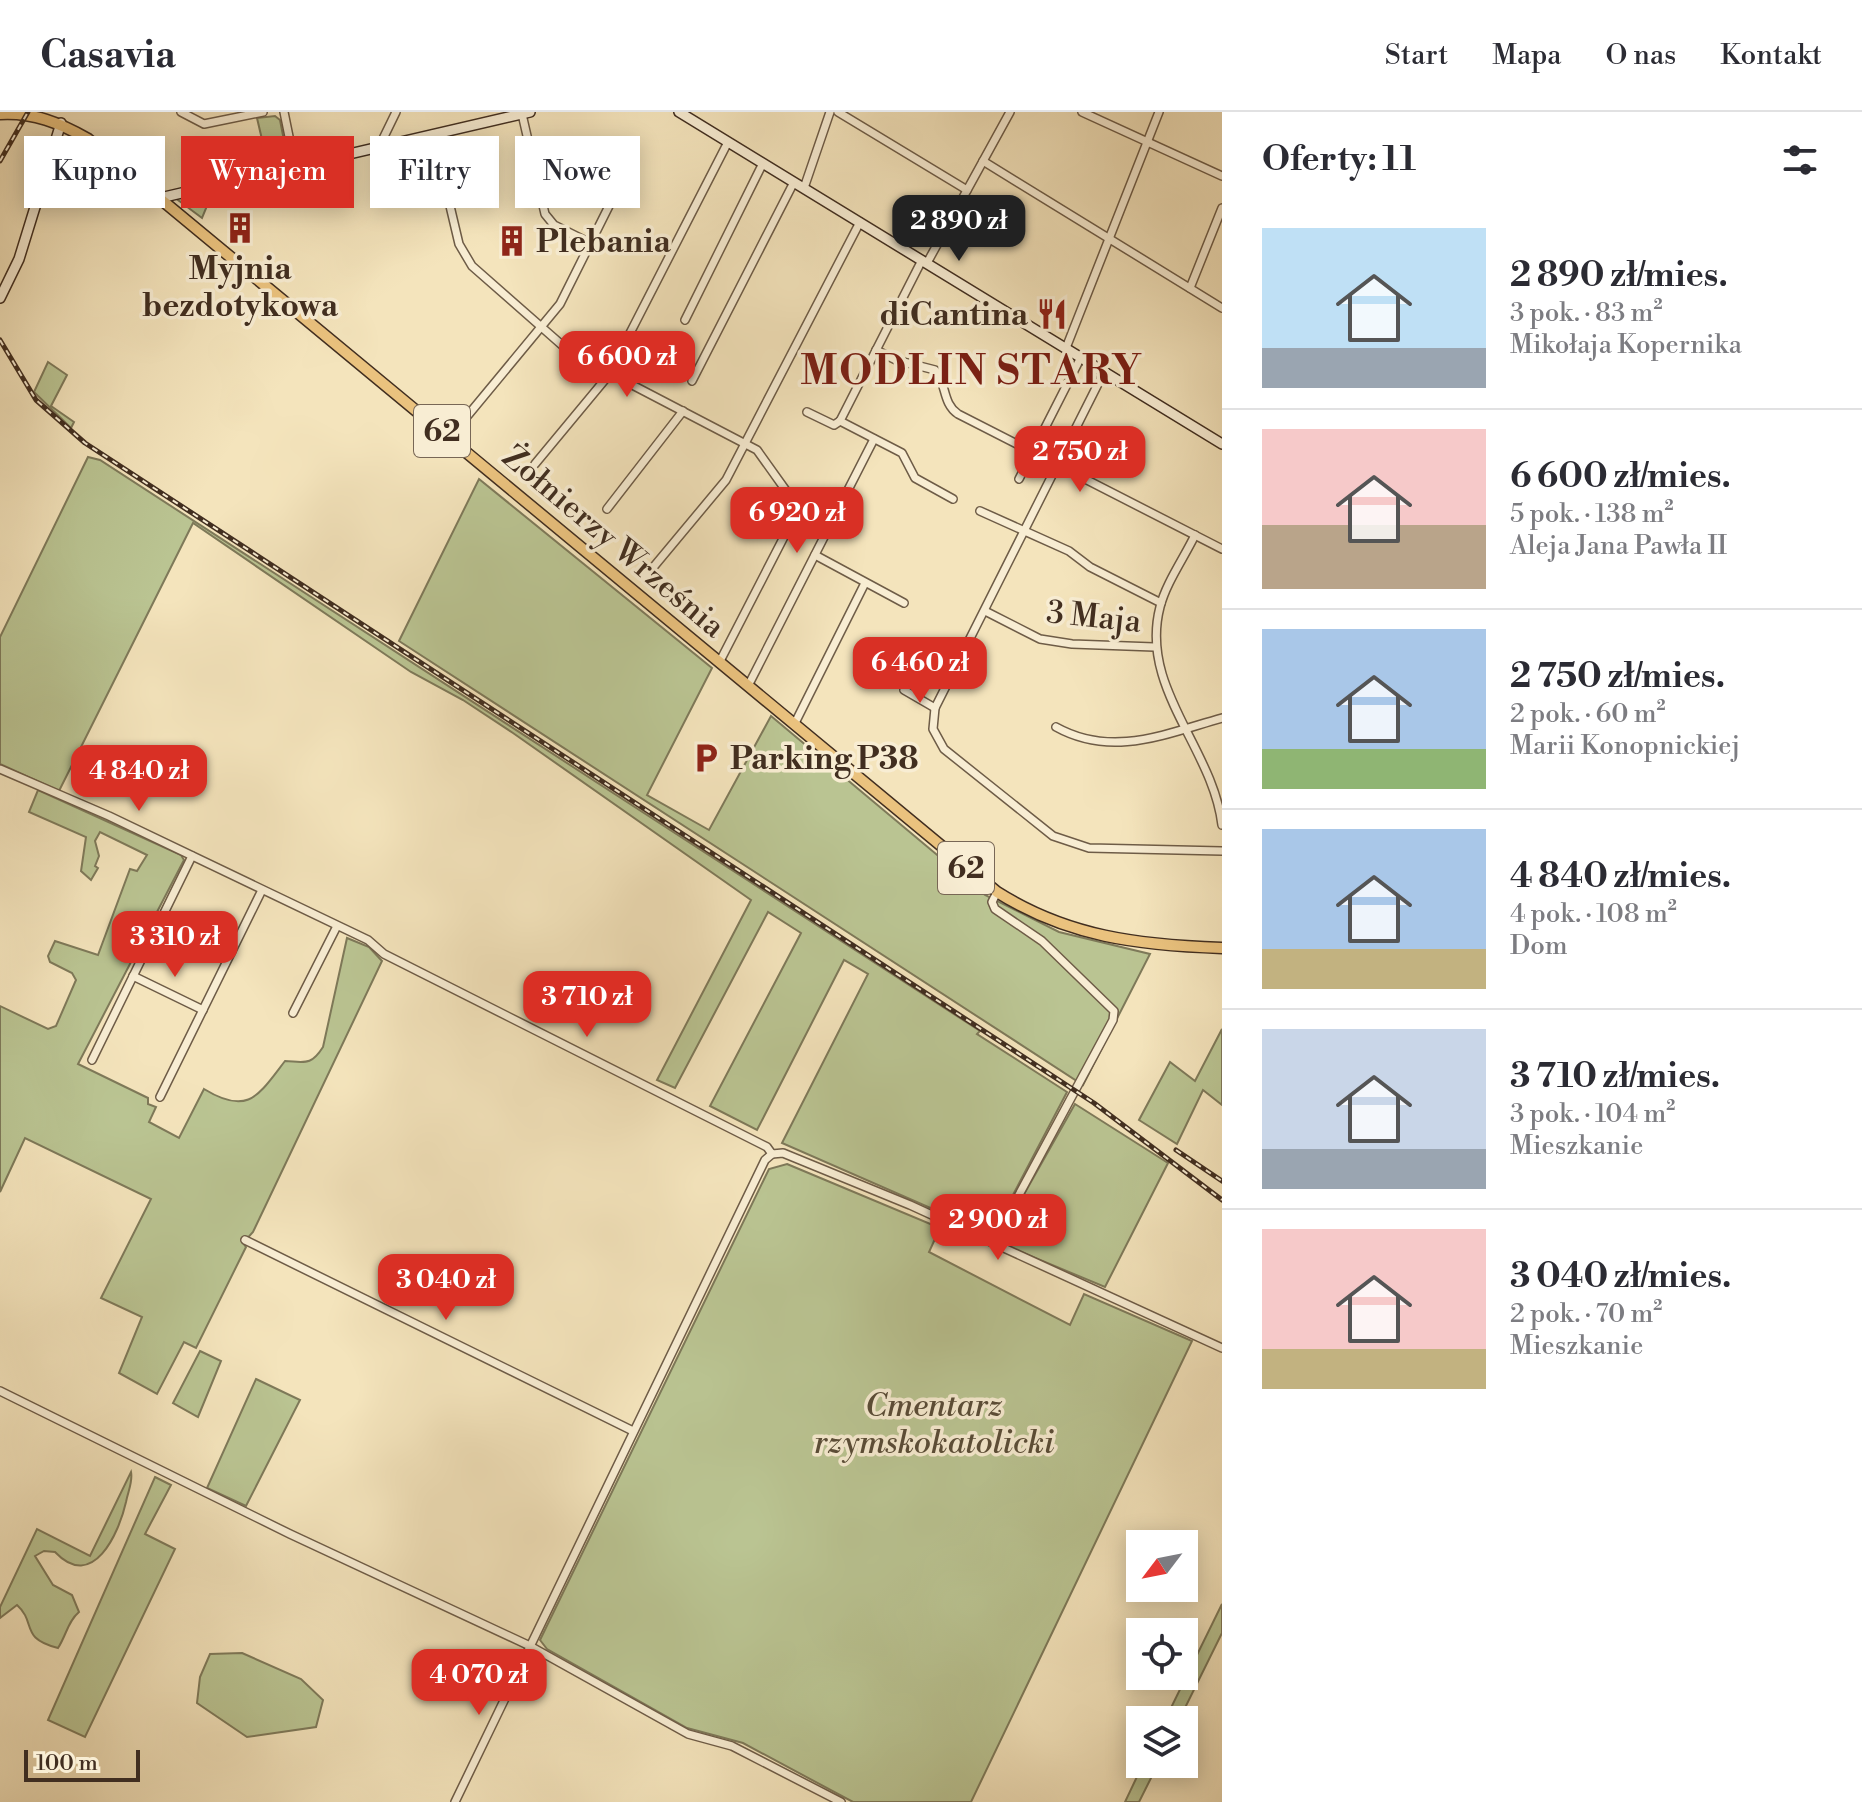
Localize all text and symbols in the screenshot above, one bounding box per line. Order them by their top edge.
text: Casavia [40,32,176,79]
text: Start [1385,38,1448,73]
text: Mapa [1492,38,1562,73]
text: O nas [1606,38,1676,73]
text: Kontakt [1720,38,1822,73]
chip: Kupno [24,136,165,208]
chip: Wynajem [181,136,354,208]
chip: Filtry [370,136,499,208]
chip: Nowe [515,136,640,208]
icon: filters [1778,138,1822,182]
text: Oferty: 11 [1262,139,1416,181]
pin: 2 890 zł [876,195,1042,263]
text: 2 890 zł [910,205,1008,237]
building icon: Myjnia bezdotykowa [223,211,257,245]
place label: Plebania [536,222,671,262]
building icon: Plebania [495,224,529,258]
place label: Myjnia bezdotykowa [142,249,339,326]
text: 2 890 zł/mies. [1510,255,1728,297]
icon: home [1326,260,1422,356]
place label: diCantina [879,295,1029,335]
restaurant icon: diCantina [1035,297,1069,331]
text: 3 pok. · 83 m² [1510,297,1663,329]
text: Mikołaja Kopernika [1510,329,1742,361]
pin: 6 600 zł [544,331,710,399]
text: 6 600 zł [577,341,677,373]
district label: MODLIN STARY [800,347,1144,397]
road number: 62 [414,405,470,457]
pin: 2 750 zł [997,426,1163,494]
street label: Żołnierzy Września [494,436,734,647]
text: 2 750 zł [1032,436,1128,468]
text: 6 600 zł/mies. [1510,456,1731,498]
icon: home [1326,461,1422,557]
pin: 6 920 zł [714,487,880,555]
text: 6 920 zł [748,497,846,529]
text: 5 pok. · 138 m² [1510,498,1674,530]
text: Aleja Jana Pawła II [1510,530,1727,562]
street label: 3 Maja [1044,592,1144,642]
pin: 6 460 zł [837,637,1003,705]
text: 6 460 zł [871,647,969,679]
text: 2 750 zł/mies. [1510,656,1725,698]
icon: home [1326,661,1422,757]
text: 2 pok. · 60 m² [1510,698,1666,730]
text: Marii Konopnickiej [1510,730,1740,762]
place label: Parking P38 [730,739,919,779]
parking icon: Parking P38 [689,741,723,775]
pin: 4 840 zł [56,745,222,813]
text: 4 840 zł [89,755,189,787]
road number: 62 [938,842,994,894]
text: 4 840 zł/mies. [1510,856,1731,898]
icon: home [1326,861,1422,957]
text: 4 pok. · 108 m² [1510,898,1677,930]
pin: 3 310 zł [92,911,258,979]
text: 3 310 zł [130,921,220,953]
text: Dom [1510,930,1568,962]
pin: 3 710 zł [504,971,670,1039]
text: 3 710 zł [541,981,633,1013]
text: 3 710 zł/mies. [1510,1056,1720,1098]
icon: home [1326,1061,1422,1157]
text: 3 pok. · 104 m² [1510,1098,1675,1130]
text: Mieszkanie [1510,1130,1643,1162]
pin: 2 900 zł [915,1194,1081,1262]
text: 2 900 zł [948,1204,1048,1236]
pin: 3 040 zł [363,1254,529,1322]
text: 3 040 zł/mies. [1510,1256,1731,1298]
icon: home [1326,1261,1422,1357]
text: 3 040 zł [396,1264,496,1296]
text: 2 pok. · 70 m² [1510,1298,1662,1330]
text: Mieszkanie [1510,1330,1643,1362]
park label: Cmentarz rzymskokatolicki [814,1386,1054,1463]
north arrow [1126,1530,1198,1602]
map controls [1126,1530,1198,1778]
button: locate [1126,1618,1198,1690]
pin: 4 070 zł [396,1649,562,1717]
text: 4 070 zł [430,1659,528,1691]
button: layers [1126,1706,1198,1778]
scale bar [24,1746,140,1782]
text: 100 m [36,1750,98,1777]

